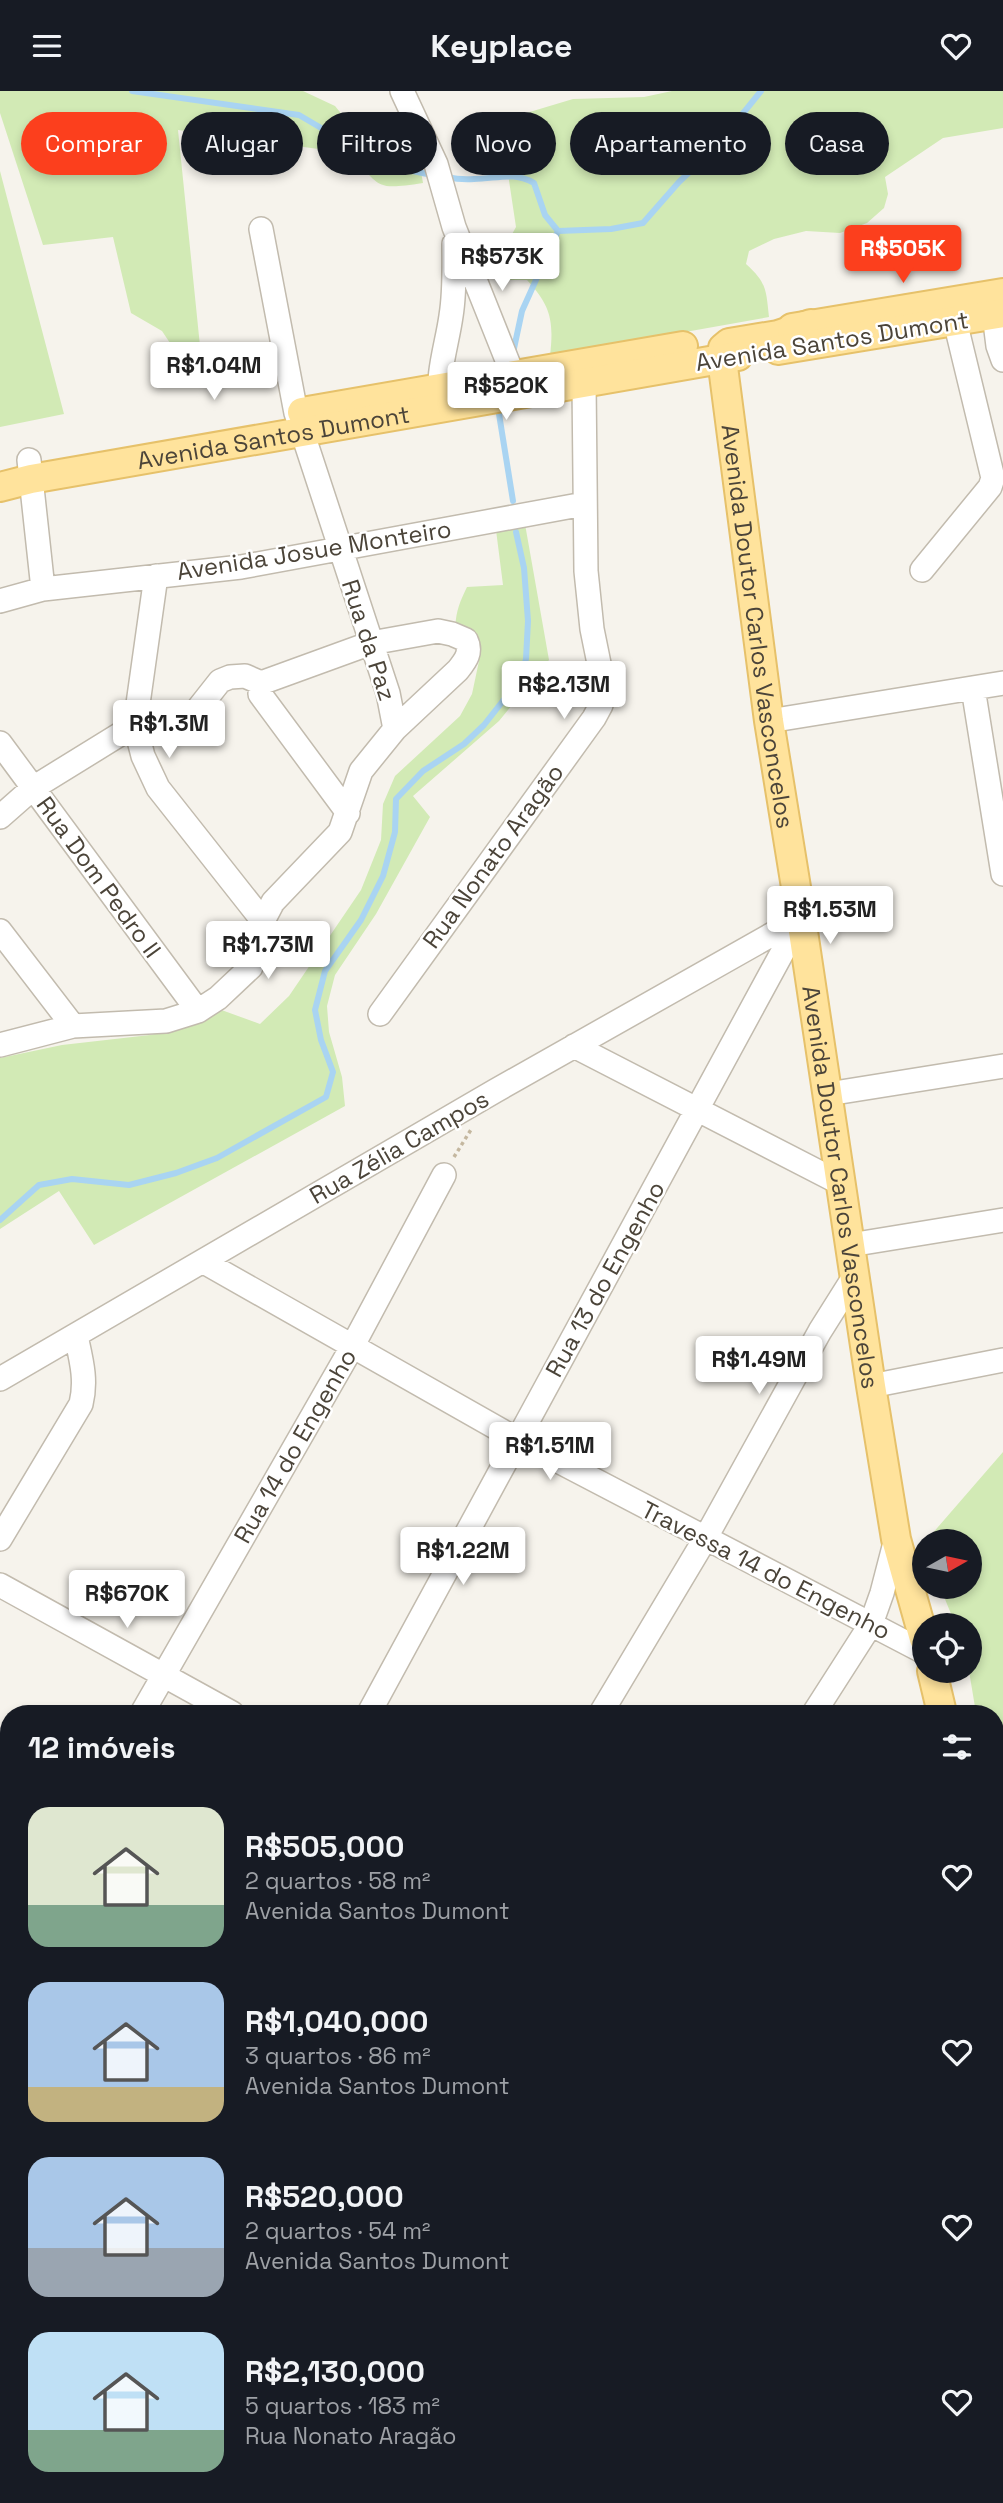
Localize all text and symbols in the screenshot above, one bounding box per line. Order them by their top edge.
text: Keyplace [430,26,573,66]
icon: menu [28,27,66,65]
icon: heart [937,27,975,65]
chip: Comprar [21,112,167,175]
chip: Alugar [181,112,303,175]
chip: Filtros [317,112,437,175]
chip: Novo [451,112,556,175]
chip: Apartamento [570,112,771,175]
chip: Casa [785,112,889,175]
pin: R$505K [846,225,960,285]
pin: R$573K [445,233,559,293]
text: R$505K [860,233,946,263]
text: R$573K [460,241,544,271]
street label: Avenida Santos Dumont [693,304,971,378]
pin: R$1.04M [149,343,279,402]
text: R$1.04M [166,350,262,380]
pin: R$520K [449,363,563,422]
text: R$520K [463,370,549,400]
street label: Avenida Santos Dumont [135,398,412,476]
street label: Avenida Doutor Carlos Vasconcelos [715,422,802,830]
street label: Avenida Josue Monteiro [174,513,454,587]
street label: Rua da Paz [335,575,403,705]
pin: R$2.13M [499,661,629,721]
text: R$2.13M [518,669,610,699]
pin: R$1.3M [112,701,226,760]
text: R$1.3M [129,708,209,738]
street label: Rua Nonato Aragão [416,758,570,954]
street label: Rua Dom Pedro II [30,790,168,964]
pin: R$1.53M [765,887,895,946]
text: R$1.53M [783,894,877,924]
pin: R$1.73M [203,921,333,981]
text: R$1.73M [222,929,314,959]
street label: Avenida Doutor Carlos Vasconcelos [796,983,887,1391]
street label: Rua Zélia Campos [304,1083,494,1211]
street label: Rua 13 do Engenho [538,1176,672,1382]
pin: R$1.49M [694,1337,824,1396]
street label: Rua 14 do Engenho [227,1343,363,1549]
text: R$1.49M [712,1344,806,1374]
pin: R$1.51M [485,1423,615,1482]
text: R$1.51M [505,1430,595,1460]
street label: Travessa 14 do Engenho [636,1494,896,1646]
pin: R$1.22M [398,1527,528,1587]
north arrow [912,1529,982,1599]
map controls [912,1529,982,1683]
text: R$1.22M [416,1535,510,1565]
pin: R$670K [70,1571,184,1630]
text: R$670K [85,1578,169,1608]
button: locate [912,1613,982,1683]
text: 12 imóveis [28,1728,176,1767]
icon: filters [938,1728,976,1766]
text: R$505,000 [245,1827,404,1866]
icon: home [84,1835,168,1919]
icon: heart [938,1858,976,1896]
text: 2 quartos · 58 m² [245,1866,430,1896]
text: Avenida Santos Dumont [245,1896,509,1926]
text: R$1,040,000 [245,2002,429,2041]
icon: home [84,2010,168,2094]
icon: heart [938,2033,976,2071]
text: 3 quartos · 86 m² [245,2041,431,2071]
text: Avenida Santos Dumont [245,2071,509,2101]
text: R$520,000 [245,2177,404,2216]
icon: home [84,2185,168,2269]
icon: heart [938,2208,976,2246]
text: 2 quartos · 54 m² [245,2216,430,2246]
text: Avenida Santos Dumont [245,2246,509,2276]
text: R$2,130,000 [245,2352,425,2391]
icon: home [84,2360,168,2444]
icon: heart [938,2383,976,2421]
text: 5 quartos · 183 m² [245,2391,440,2421]
text: Rua Nonato Aragão [245,2421,456,2451]

